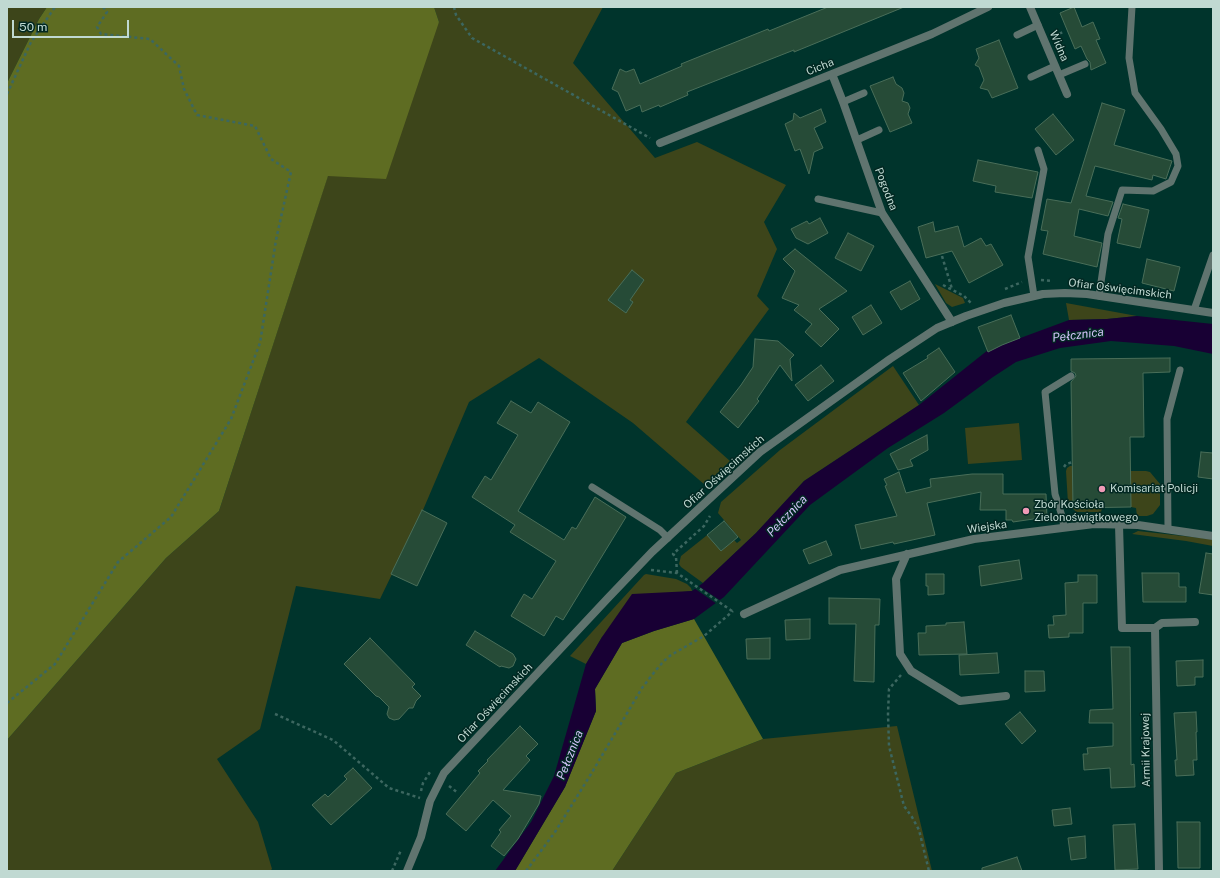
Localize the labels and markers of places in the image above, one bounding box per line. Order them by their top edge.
place label: Komisariat Policji [1110,482,1198,496]
marker: Komisariat Policji [1097,484,1107,494]
place label: Zbór Kościoła Zielonoświątkowego [1034,498,1138,524]
marker: Zbór Kościoła Zielonoświątkowego [1021,506,1031,516]

